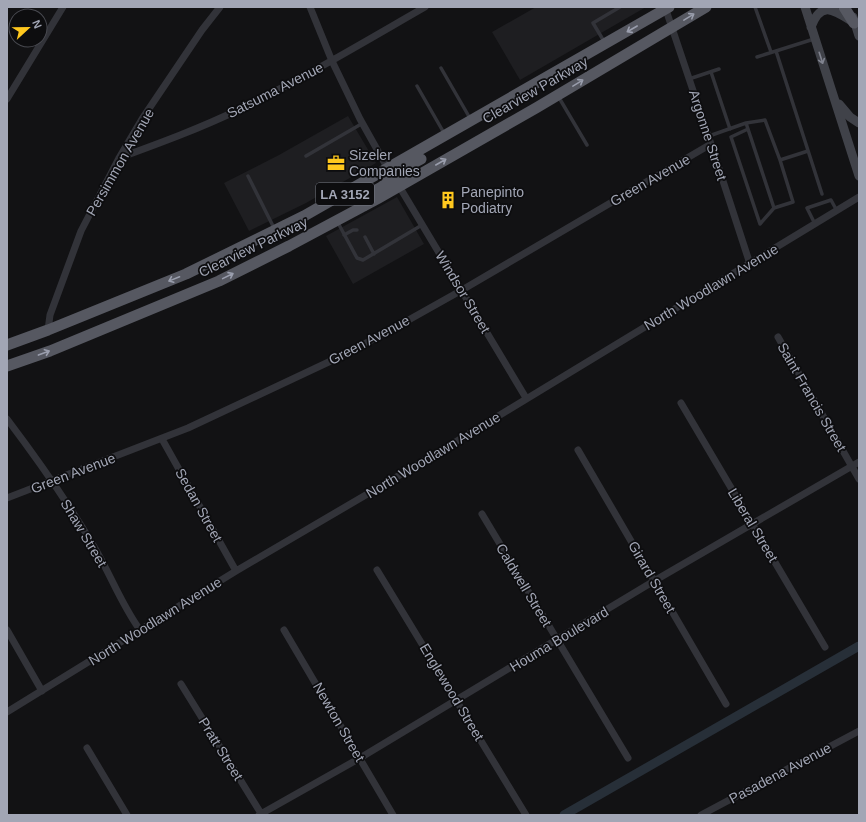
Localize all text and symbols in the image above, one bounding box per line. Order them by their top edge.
north arrow [8,8,48,48]
one-way arrow [683,13,695,21]
text: N [30,18,44,30]
one-way arrow [626,25,638,33]
one-way arrow [818,51,826,63]
street label: Clearview Parkway [479,53,591,127]
street label: Satsuma Avenue [224,59,326,121]
one-way arrow [572,78,584,86]
street label: Argonne Street [686,88,730,182]
street label: Persimmon Avenue [83,105,157,218]
place label: Sizeler Companies [349,147,420,179]
street label: Green Avenue [607,151,693,209]
office icon: Sizeler Companies [326,153,346,173]
one-way arrow [435,157,447,165]
road number: LA 3152 [316,183,374,205]
place label: Panepinto Podiatry [461,184,524,216]
building icon: Panepinto Podiatry [438,190,458,210]
street label: Clearview Parkway [196,214,310,280]
street label: North Woodlawn Avenue [641,240,781,333]
street label: Windsor Street [432,248,494,336]
one-way arrow [222,272,234,279]
one-way arrow [169,275,181,283]
street label: Green Avenue [326,312,412,368]
street label: Saint Francis Street [774,340,850,454]
one-way arrow [37,349,50,356]
street label: North Woodlawn Avenue [363,408,503,501]
street label: Green Avenue [28,449,118,496]
street label: Sedan Street [172,465,226,545]
street label: Liberal Street [725,485,781,565]
street label: Shaw Street [58,496,111,570]
street label: Girard Street [625,538,679,616]
street label: Caldwell Street [493,541,555,630]
street label: North Woodlawn Avenue [86,573,225,668]
street label: Houma Boulevard [507,603,611,675]
street label: Englewood Street [417,641,487,744]
street label: Newton Street [310,680,368,765]
street label: Pratt Street [195,715,247,783]
street label: Pasadena Avenue [726,739,834,807]

